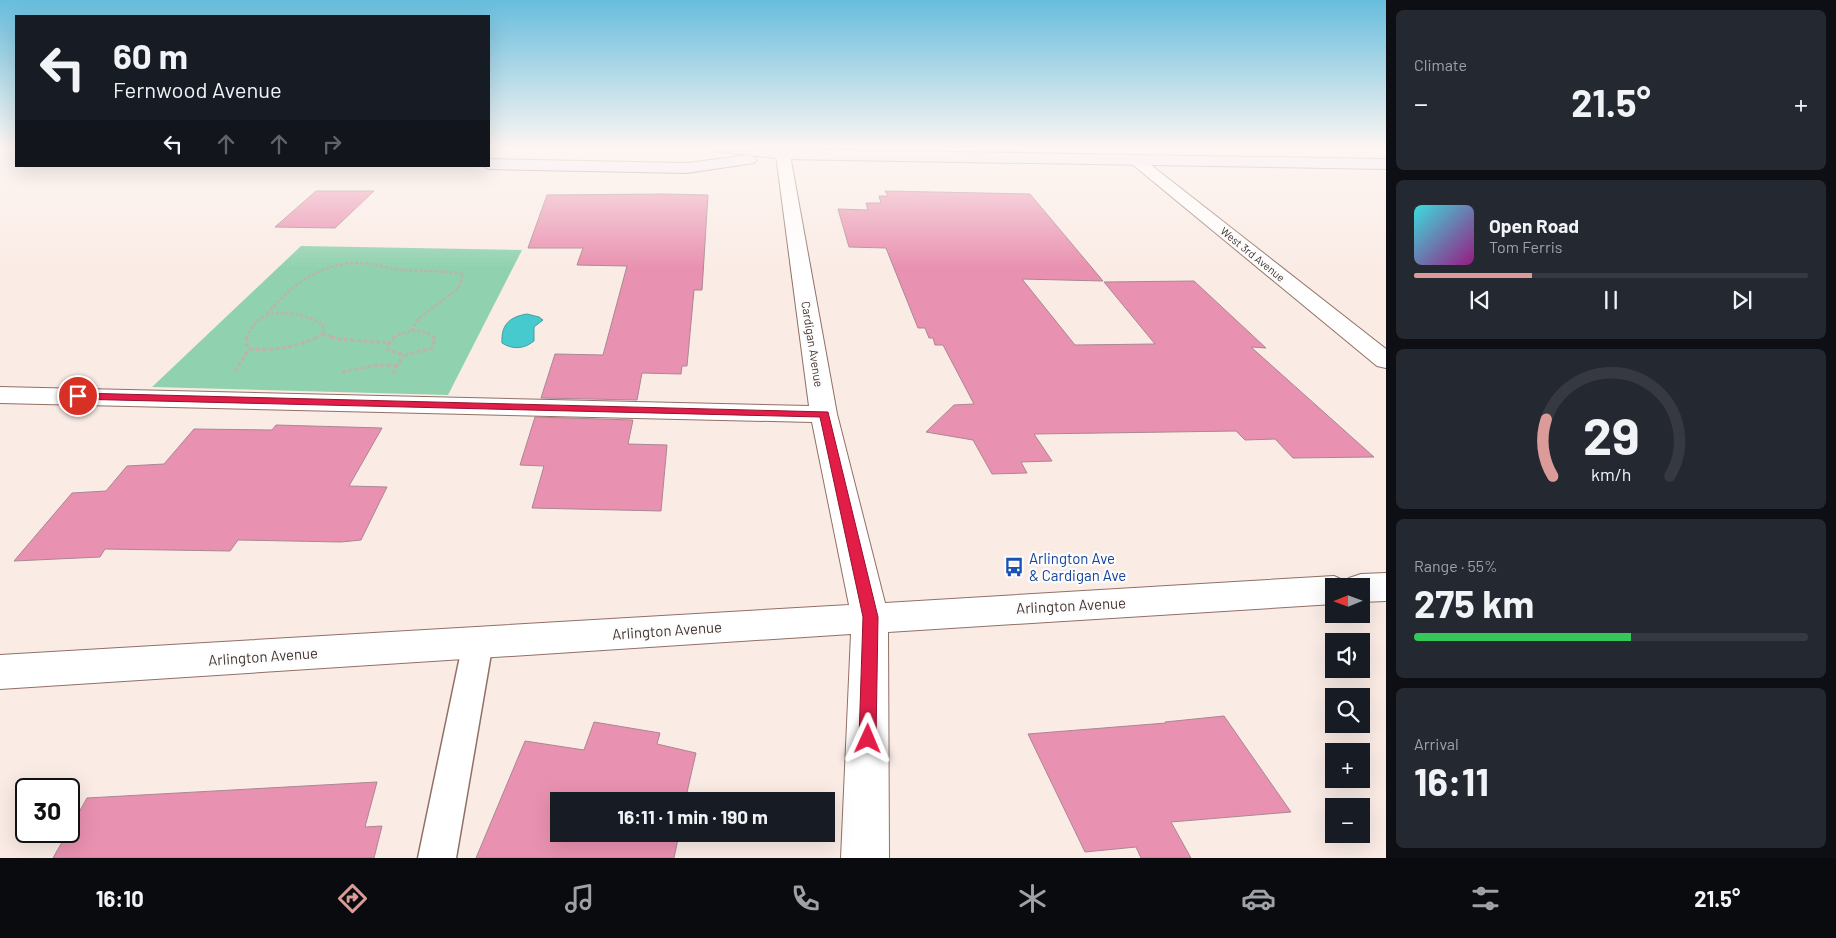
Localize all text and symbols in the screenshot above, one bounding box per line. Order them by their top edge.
text: 60 m [113,34,188,76]
icon: left [30,35,95,100]
text: Climate [1414,55,1467,74]
text: Fernwood Avenue [113,76,282,102]
text: 21.5° [1571,79,1651,125]
text: − [1414,86,1428,120]
text: + [1794,86,1808,120]
icon: left [159,130,187,158]
icon: ahead [212,130,240,158]
icon: ahead [265,130,293,158]
icon: right [318,130,346,158]
text: Open Road [1489,214,1579,237]
street label: West 3rd Avenue [1218,224,1288,284]
text: Tom Ferris [1489,237,1563,256]
icon: previous [1466,286,1494,314]
icon: pause [1597,286,1625,314]
icon: next [1728,286,1756,314]
street label: Cardigan Avenue [799,300,827,388]
pin [57,375,99,417]
icon: arrive [64,382,92,410]
text: 29 [1583,403,1639,465]
text: km/h [1591,463,1631,485]
place label: Arlington Ave & Cardigan Ave [1029,549,1126,584]
bus stop icon: Arlington Ave & Cardigan Ave [1003,556,1025,578]
text: Range · 55% [1414,556,1497,575]
north arrow [1325,578,1370,622]
map controls [1325,578,1370,843]
text: 275 km [1414,580,1534,626]
street label: Arlington Avenue [1016,593,1126,617]
street label: Arlington Avenue [611,617,723,643]
button: sound [1325,633,1370,678]
street label: Arlington Avenue [207,643,319,669]
button: search [1325,688,1370,733]
position arrow [841,712,893,764]
text: Arrival [1414,734,1459,753]
button: + [1325,743,1370,788]
text: 16:11 [1414,758,1489,804]
speed limit sign: 30 [15,778,80,843]
button: − [1325,798,1370,843]
text: 16:11 · 1 min · 190 m [617,805,768,828]
icon: directions [335,881,370,916]
icon: music [562,881,597,916]
icon: phone [788,881,823,916]
icon: climate [1015,881,1050,916]
icon: car [1241,881,1276,916]
icon: filters [1468,881,1503,916]
text: 16:10 [96,885,144,911]
text: 21.5° [1694,885,1740,911]

